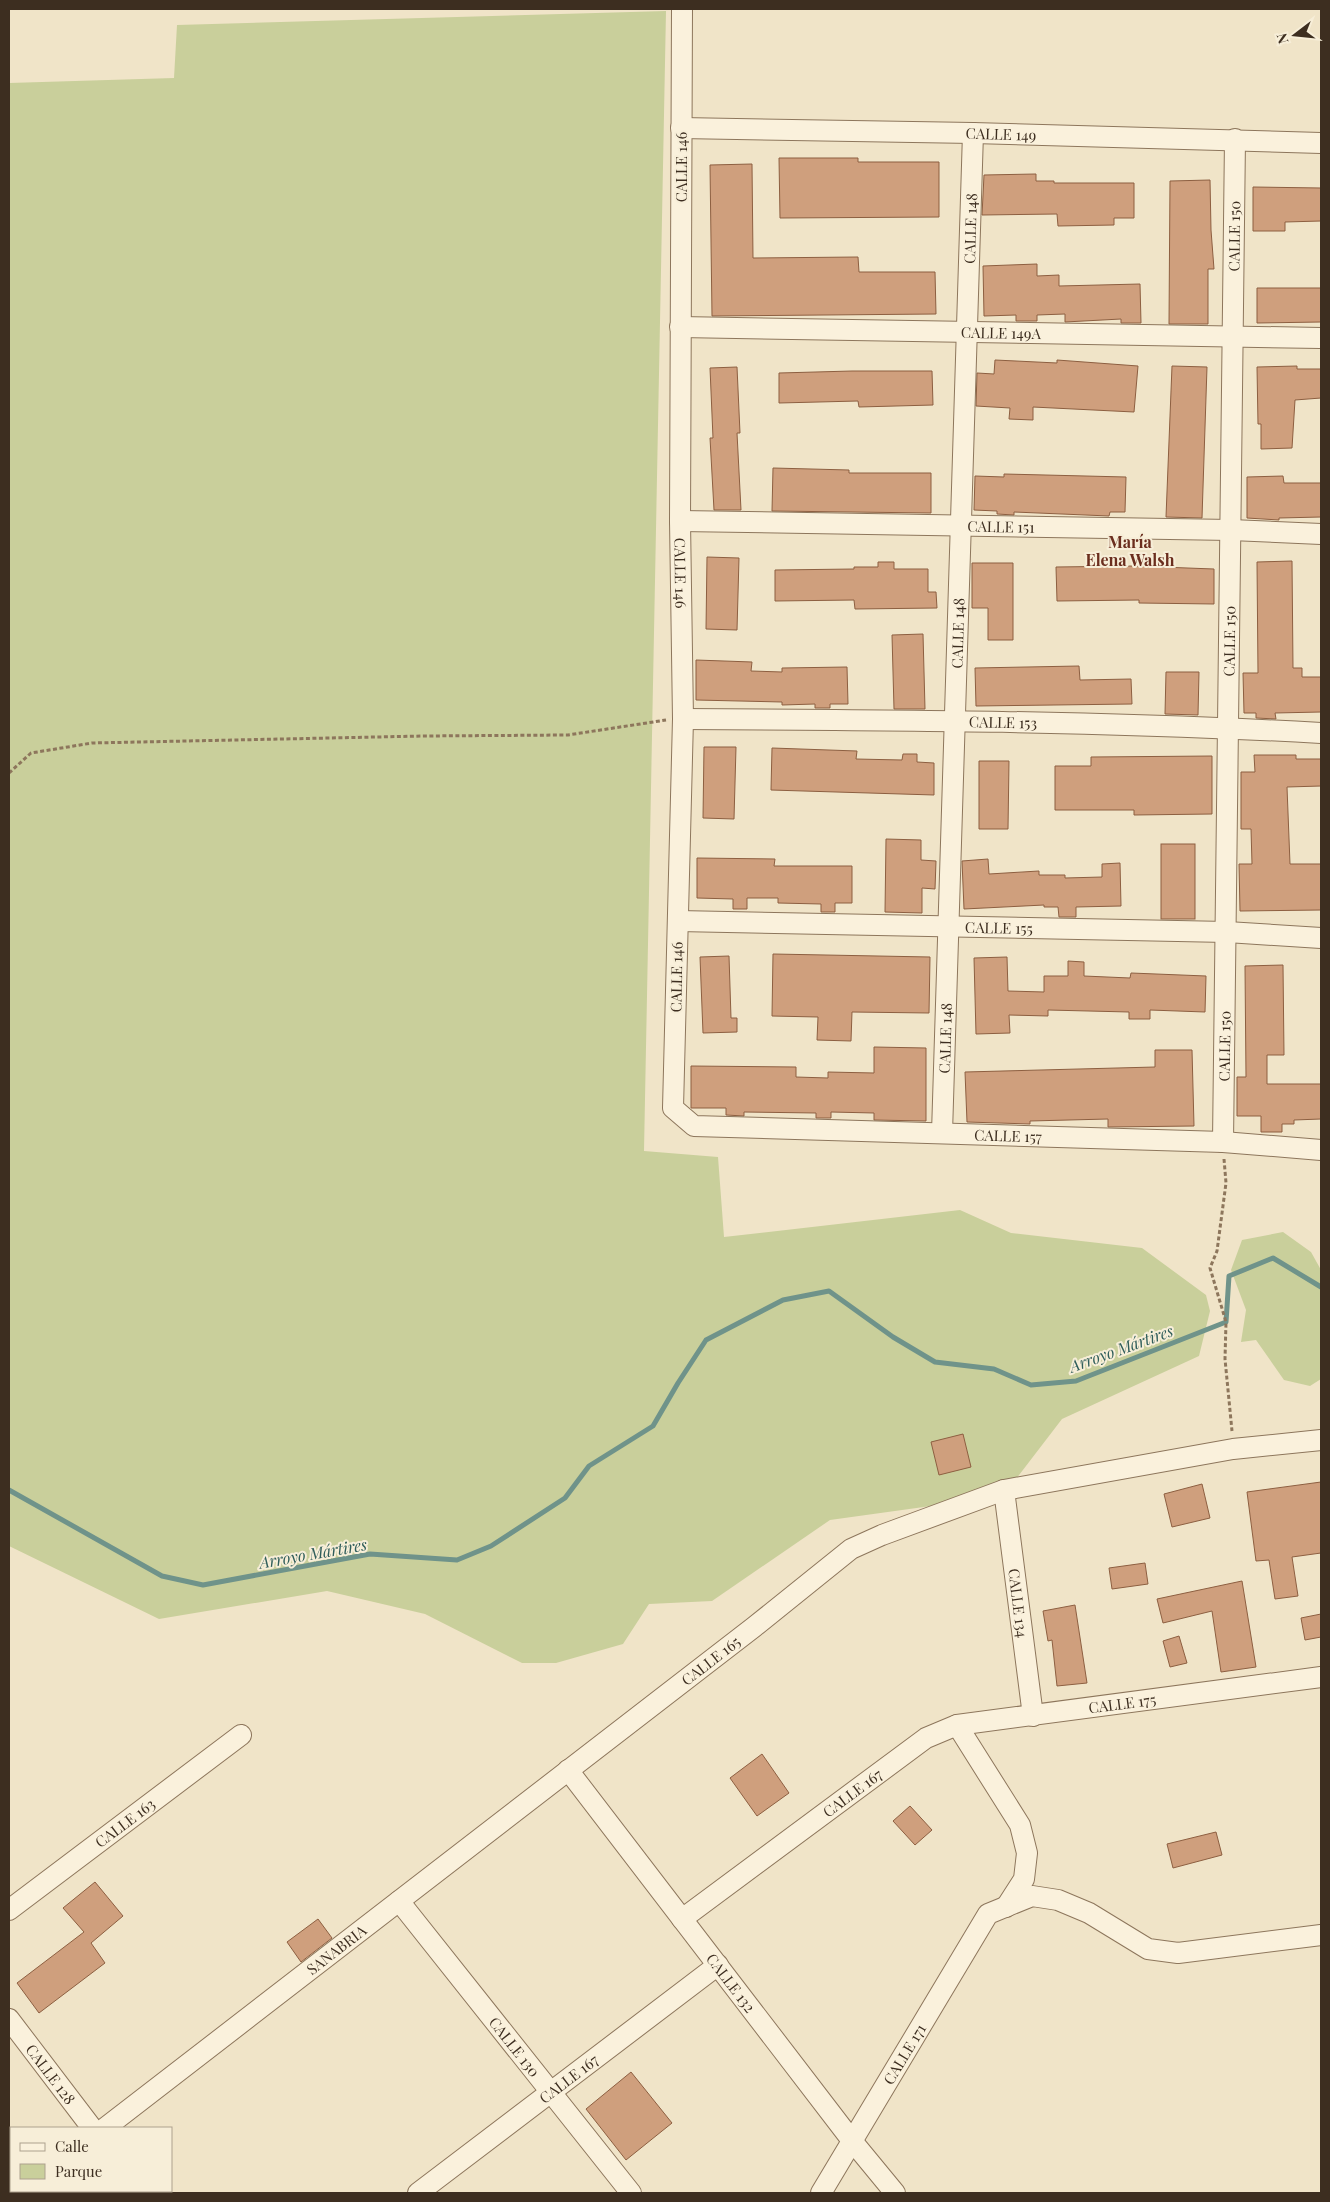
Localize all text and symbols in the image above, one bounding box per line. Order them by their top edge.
north arrow [1270,10,1320,60]
text: N [1271,31,1293,46]
street label: CALLE 149 [965,123,1037,145]
street label: CALLE 146 [671,131,691,202]
street label: CALLE 148 [959,193,981,264]
street label: CALLE 150 [1223,201,1244,272]
street label: CALLE 149A [961,322,1042,343]
street label: CALLE 151 [967,516,1035,537]
district label: María Elena Walsh [1086,531,1175,570]
street label: CALLE 146 [670,537,691,609]
street label: CALLE 148 [946,597,969,669]
street label: CALLE 150 [1219,606,1239,676]
street label: CALLE 153 [969,711,1038,733]
street label: CALLE 155 [965,917,1033,938]
street label: CALLE 146 [665,941,687,1013]
street label: CALLE 148 [934,1002,956,1074]
street label: CALLE 150 [1214,1011,1235,1081]
street label: CALLE 157 [974,1124,1042,1147]
water label: Arroyo Mártires [1064,1319,1176,1377]
water label: Arroyo Mártires [256,1533,369,1573]
street label: CALLE 134 [1004,1567,1033,1639]
street label: CALLE 165 [677,1631,744,1690]
street label: CALLE 175 [1087,1689,1157,1718]
street label: CALLE 167 [818,1764,886,1821]
street label: CALLE 163 [91,1793,159,1852]
street label: SANABRIA [302,1920,371,1979]
street label: CALLE 132 [702,1949,760,2016]
street label: CALLE 130 [485,2013,545,2081]
street label: CALLE 171 [878,2020,930,2088]
street label: CALLE 128 [21,2040,80,2108]
street label: CALLE 167 [535,2050,602,2108]
legend [10,2127,172,2192]
text: Calle [55,2136,89,2156]
text: Parque [55,2161,102,2181]

